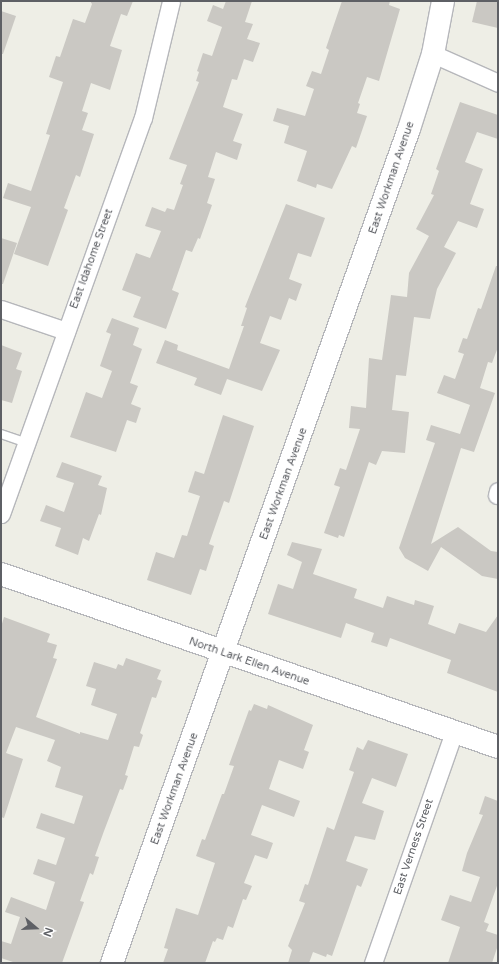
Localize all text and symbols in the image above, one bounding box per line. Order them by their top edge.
street label: East Workman Avenue [367,120,417,236]
street label: East Idahome Street [68,207,116,311]
street label: East Workman Avenue [258,426,310,542]
street label: North Lark Ellen Avenue [187,635,311,689]
street label: East Workman Avenue [149,731,201,847]
street label: East Verness Street [391,797,437,897]
north arrow [16,908,56,948]
text: N [40,926,55,938]

